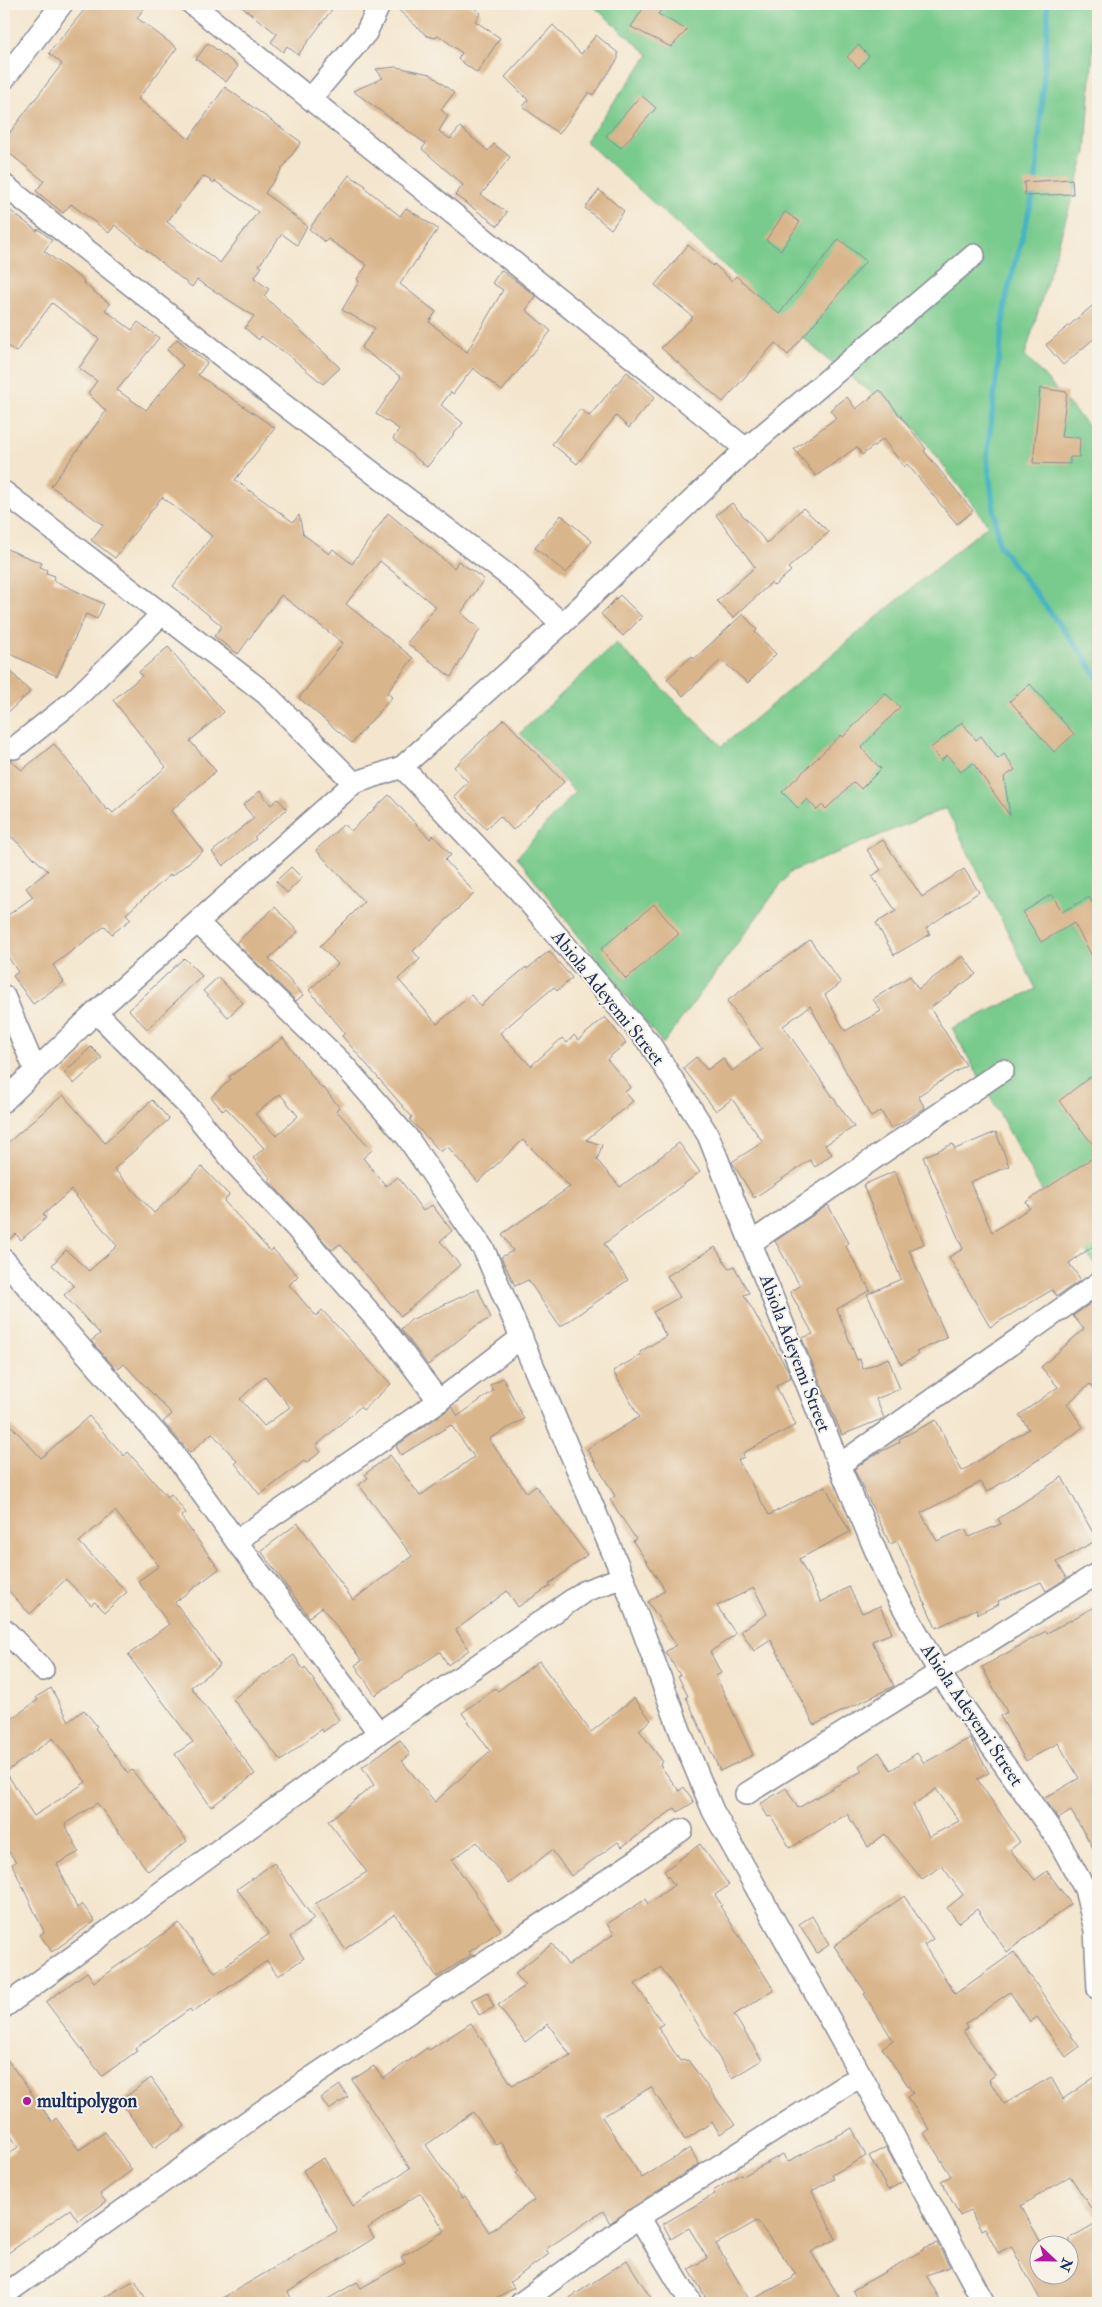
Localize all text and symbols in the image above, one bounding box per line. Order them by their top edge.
street label: Abiola Adeyemi Street [545,925,670,1070]
street label: Abiola Adeyemi Street [753,1270,836,1435]
street label: Abiola Adeyemi Street [915,1638,1029,1791]
place label: multipolygon [37,2089,137,2114]
marker: multipolygon [21,2095,33,2107]
north arrow [1030,2234,1080,2284]
text: N [1055,2255,1076,2274]

